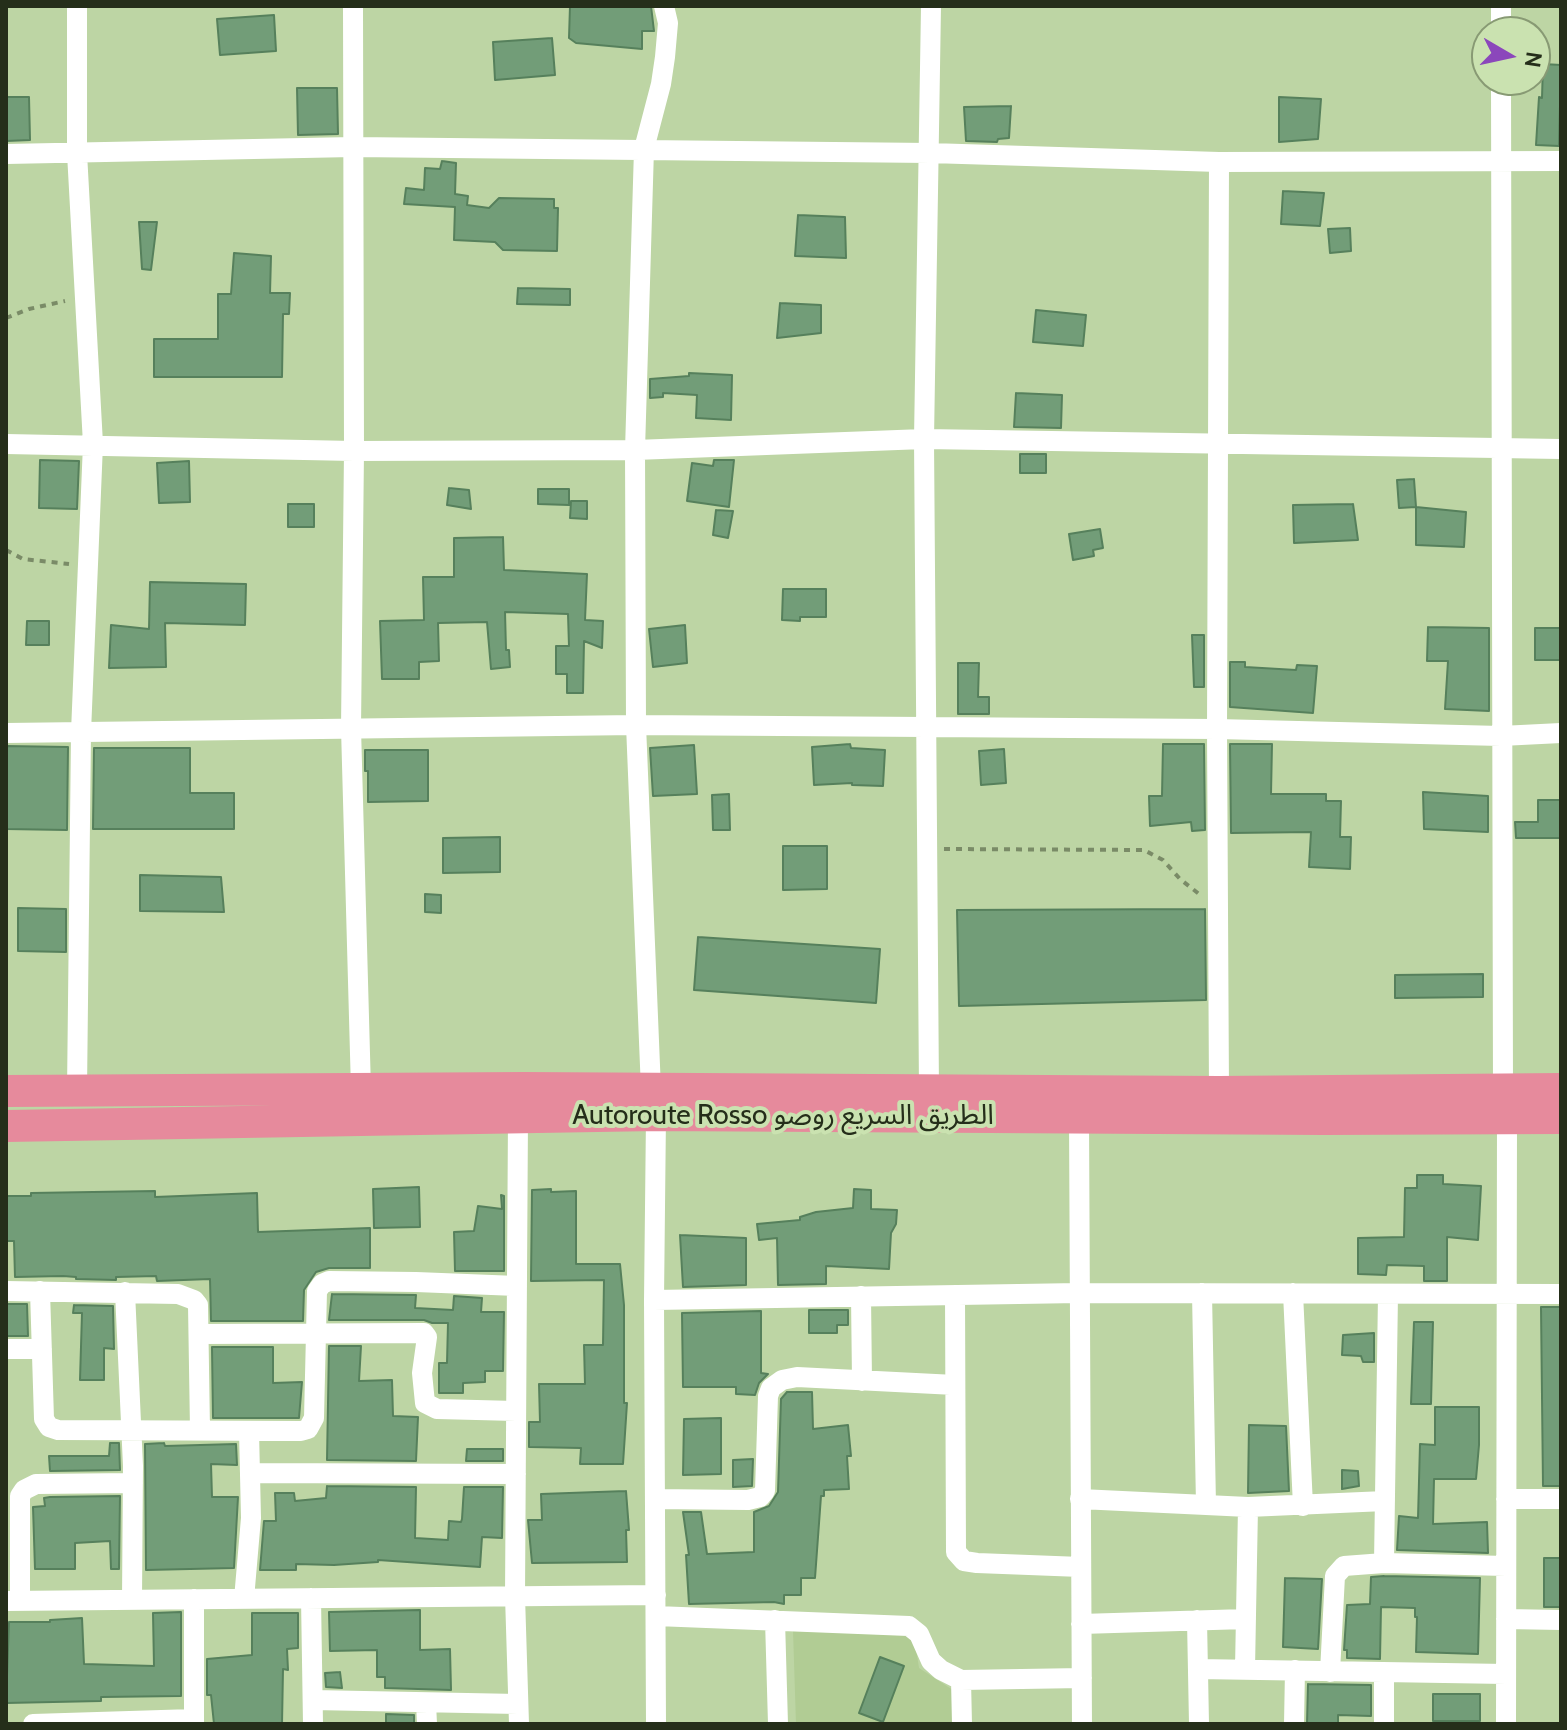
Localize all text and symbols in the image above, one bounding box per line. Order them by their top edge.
north arrow [1471,16,1551,96]
text: N [1519,50,1548,69]
street label: Autoroute Rosso الطريق السريع روصو [572,1099,994,1133]

